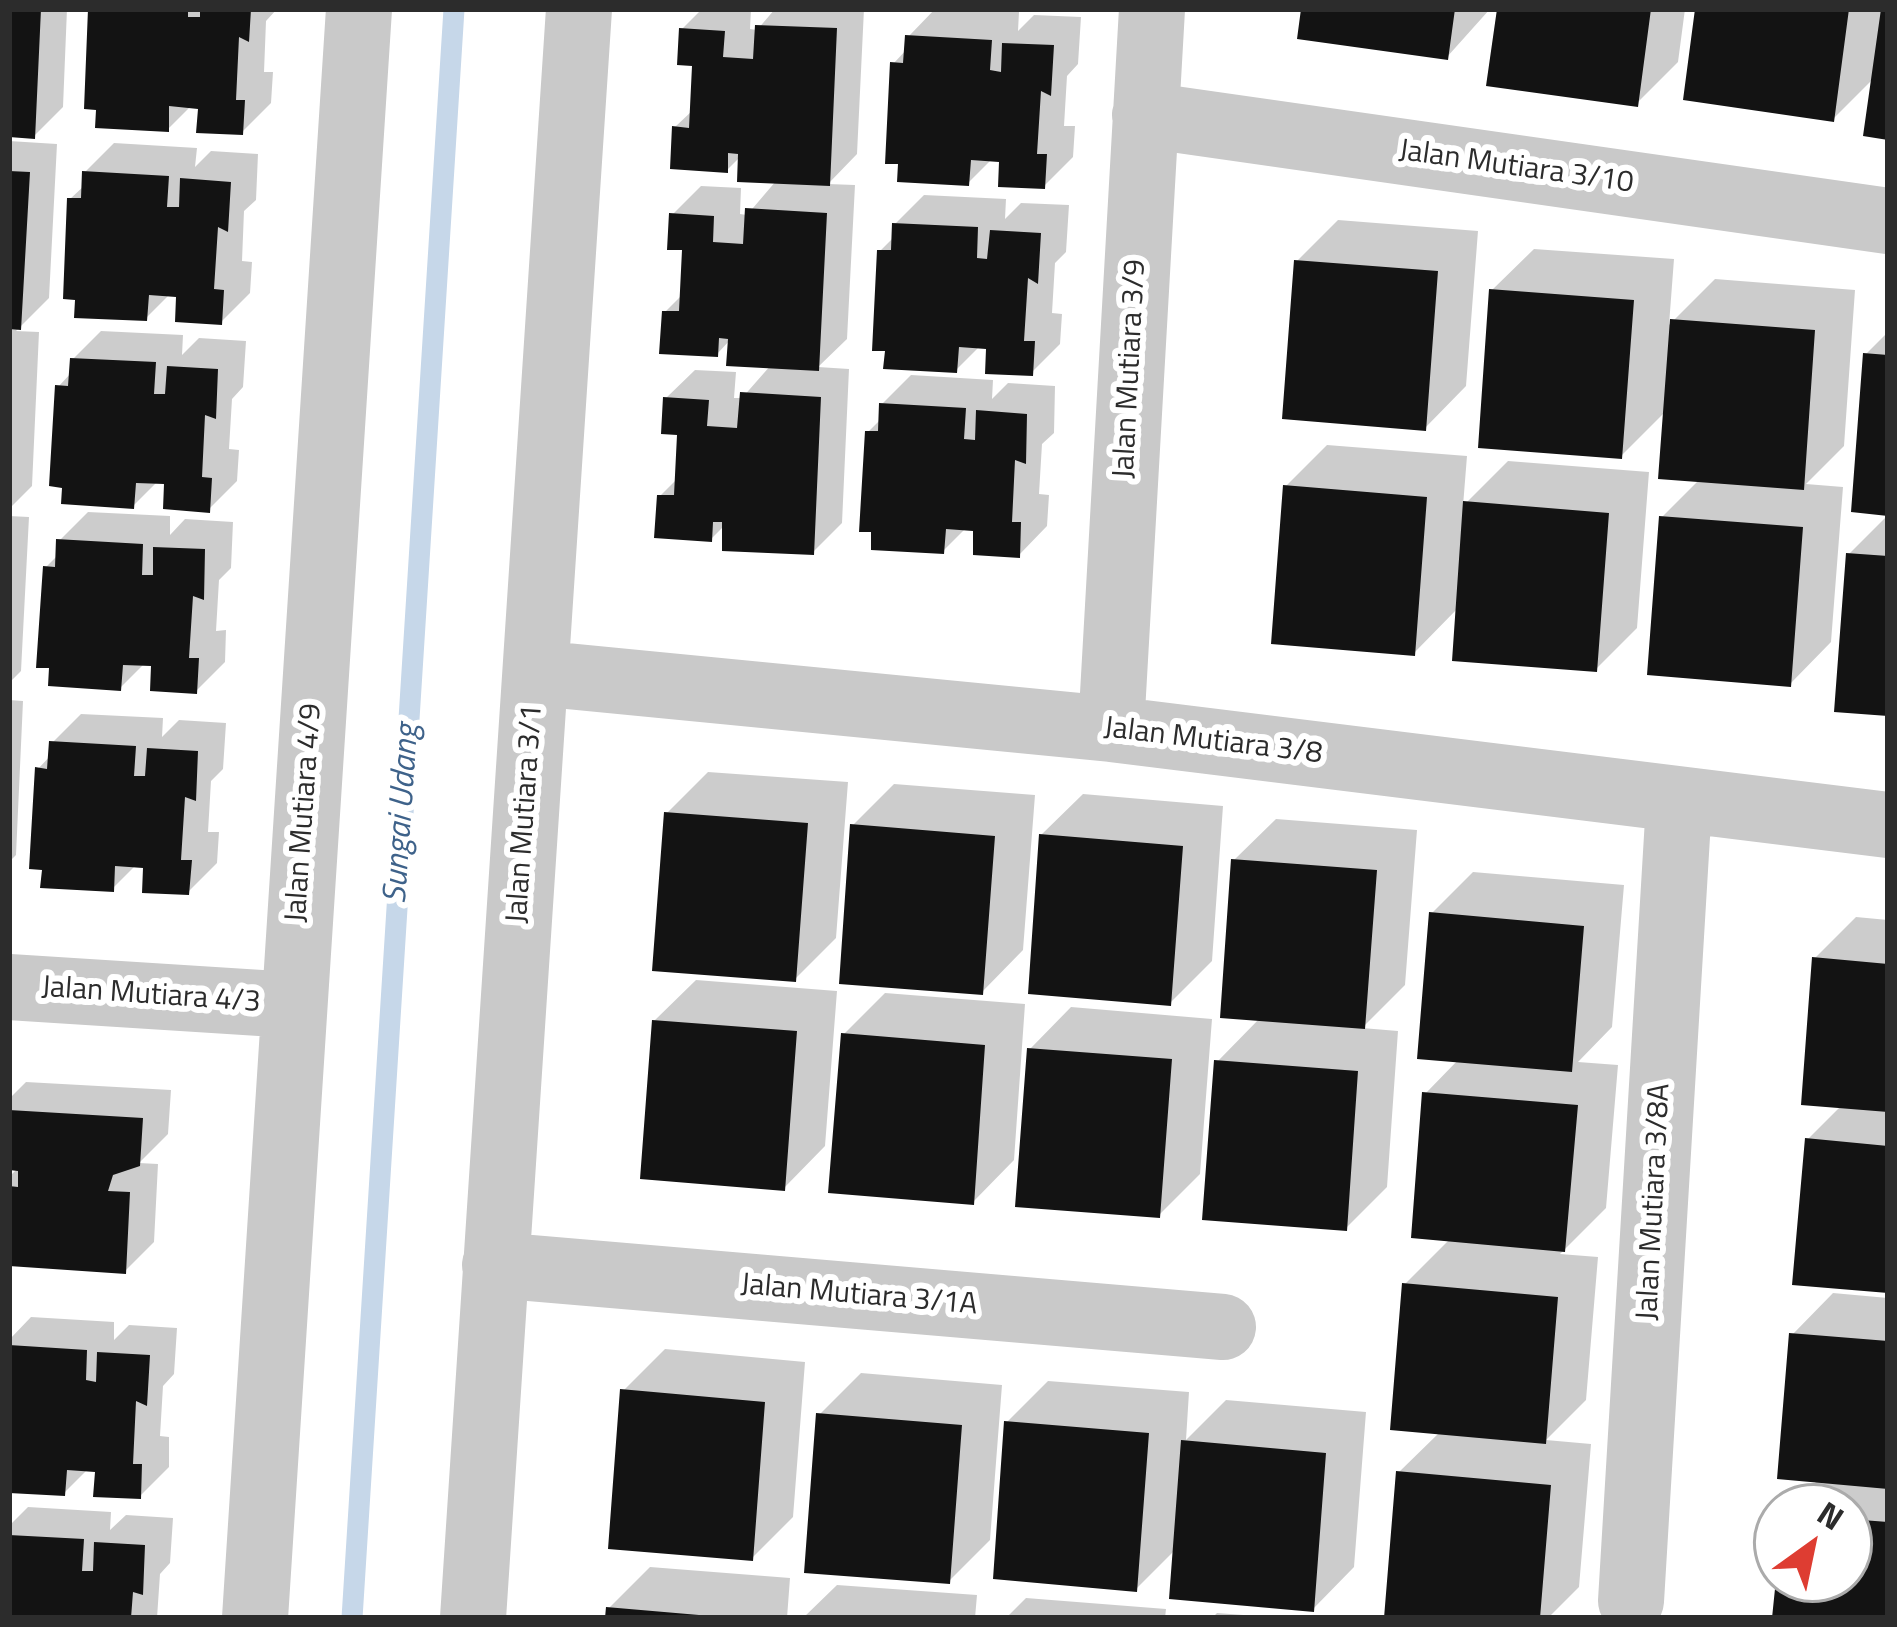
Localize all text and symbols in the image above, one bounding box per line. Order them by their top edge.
street label: Jalan Mutiara 3/10 [1396,134,1636,202]
street label: Jalan Mutiara 3/9 [1107,258,1155,480]
street label: Jalan Mutiara 4/9 [279,702,331,924]
street label: Jalan Mutiara 3/1 [500,703,552,925]
street label: Jalan Mutiara 3/8 [1102,711,1324,773]
water label: Sungai Udang [377,723,429,905]
street label: Jalan Mutiara 4/3 [40,970,262,1022]
street label: Jalan Mutiara 3/8A [1631,1082,1679,1322]
street label: Jalan Mutiara 3/1A [739,1268,979,1324]
north arrow [1753,1483,1873,1603]
text: N [1808,1488,1854,1543]

